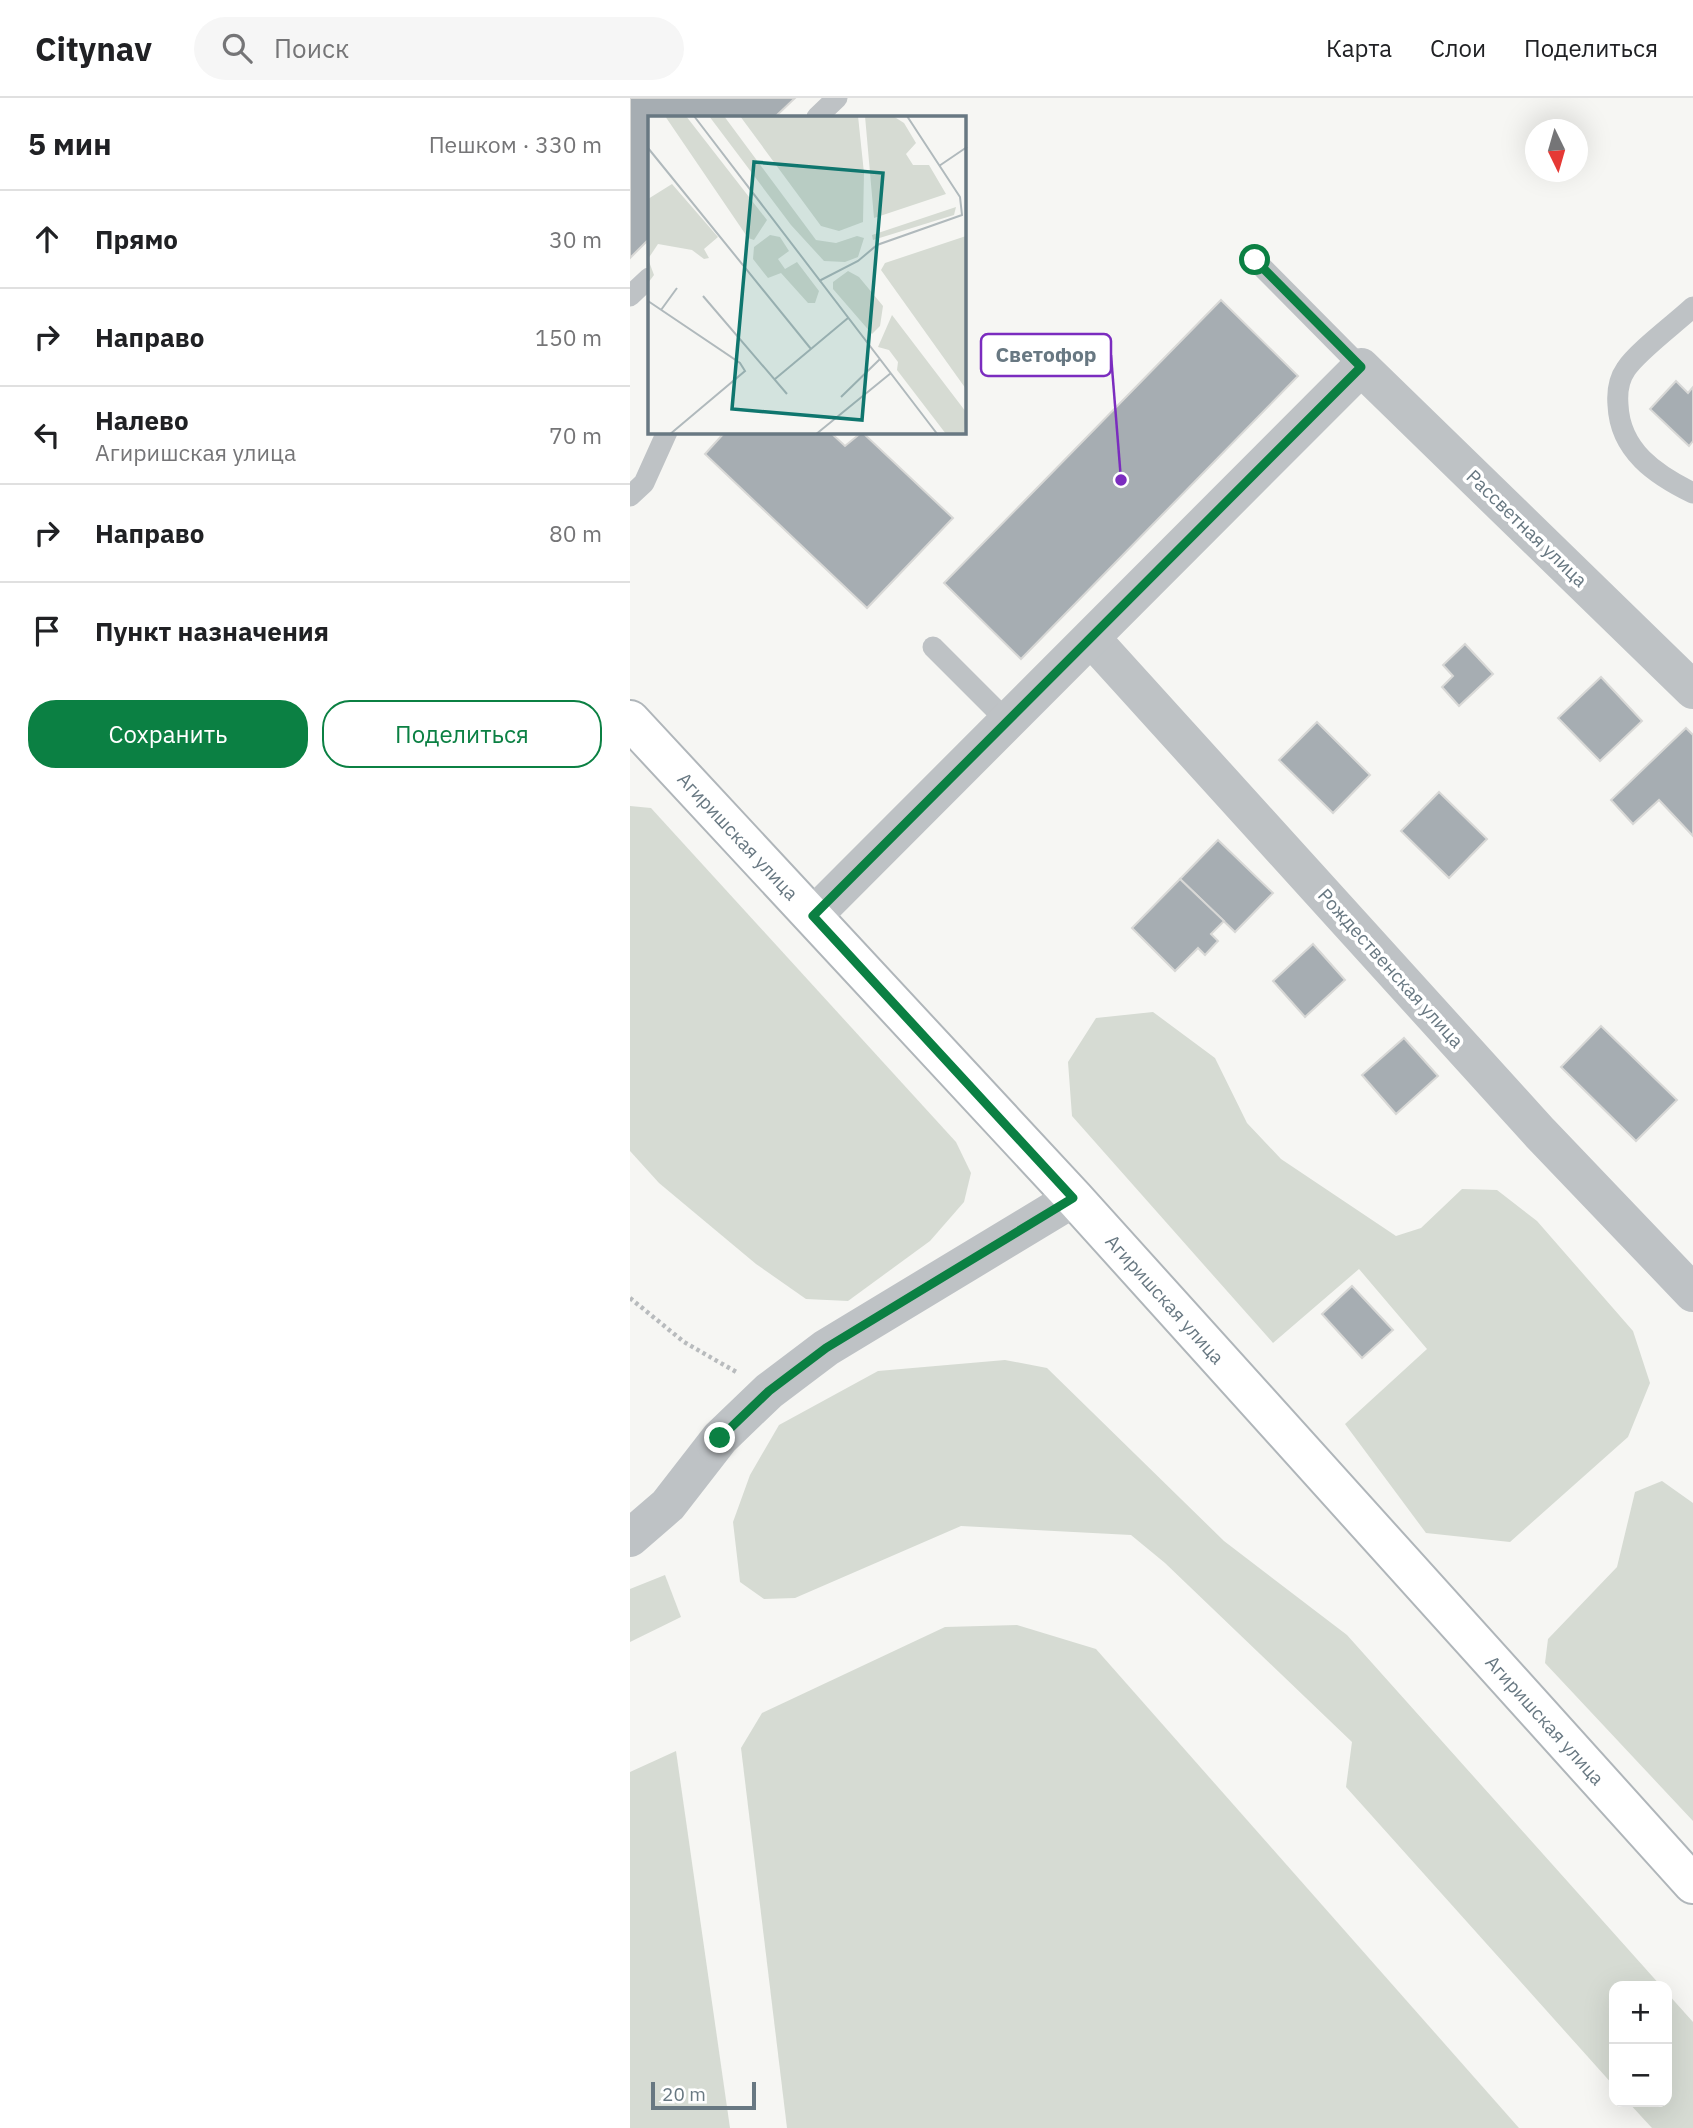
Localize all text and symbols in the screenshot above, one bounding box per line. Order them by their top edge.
search box [194,17,684,80]
text: Citynav [35,27,152,70]
icon: search [218,29,256,67]
text: Поиск [274,31,349,65]
text: Карта [1326,32,1392,64]
text: Слои [1430,32,1486,64]
text: Поделиться [1524,32,1658,64]
inset map [648,116,966,434]
north arrow [1525,119,1588,182]
text: 5 мин [28,124,112,163]
text: Пешком · 330 m [429,129,602,159]
icon: ahead [28,220,66,258]
text: Прямо [95,222,178,256]
text: 30 m [549,224,602,254]
route start [1239,244,1270,275]
icon: right [28,318,66,356]
text: Направо [95,320,204,354]
text: 150 m [535,322,602,352]
callout: Светофор [981,334,1111,376]
text: Светофор [995,340,1097,368]
text: Налево [95,403,189,437]
icon: left [28,416,66,454]
text: 70 m [549,420,602,450]
text: Агиришская улица [95,437,296,467]
street label: Рассветная улица [1462,464,1592,592]
icon: right [28,514,66,552]
text: Направо [95,516,204,550]
text: 80 m [549,518,602,548]
icon: arrive [28,612,66,650]
text: Пункт назначения [95,614,329,648]
button: Сохранить [28,700,308,768]
button: Поделиться [322,700,602,768]
street label: Агиришская улица [673,767,803,905]
street label: Рождественская улица [1313,883,1469,1053]
street label: Агиришская улица [1100,1229,1230,1369]
route end [704,1422,735,1453]
street label: Агиришская улица [1480,1650,1610,1790]
map controls [1609,1981,1672,2107]
button: + [1609,1981,1672,2044]
button: − [1609,2044,1672,2107]
scale bar [651,2079,756,2111]
text: 20 m [662,2082,706,2106]

